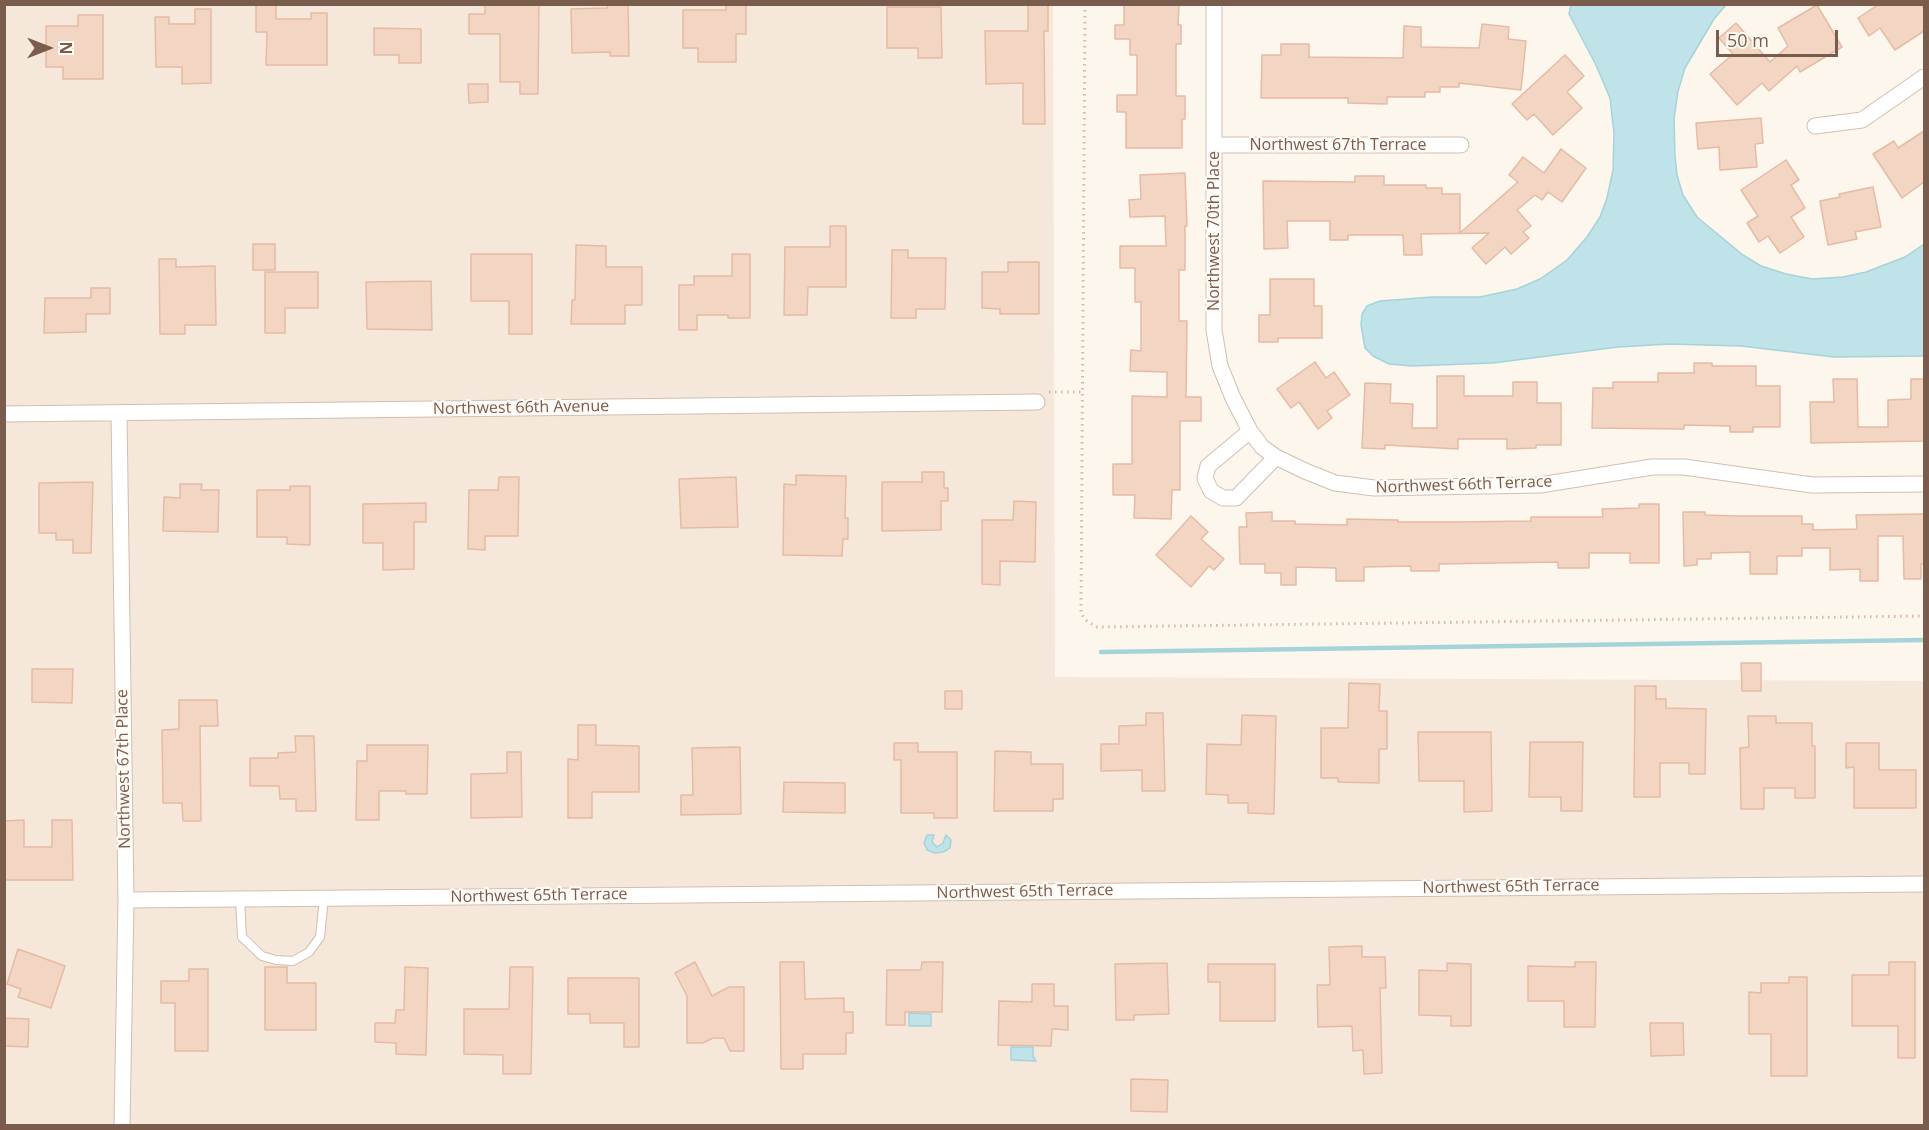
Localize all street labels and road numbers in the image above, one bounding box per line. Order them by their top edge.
street label: Northwest 67th Terrace [1250,135,1426,155]
street label: Northwest 70th Place [1204,151,1224,311]
street label: Northwest 66th Avenue [433,397,609,419]
street label: Northwest 66th Terrace [1375,472,1553,498]
street label: Northwest 67th Place [113,689,135,849]
street label: Northwest 65th Terrace [1422,876,1600,898]
street label: Northwest 65th Terrace [936,881,1114,903]
street label: Northwest 65th Terrace [450,885,628,907]

